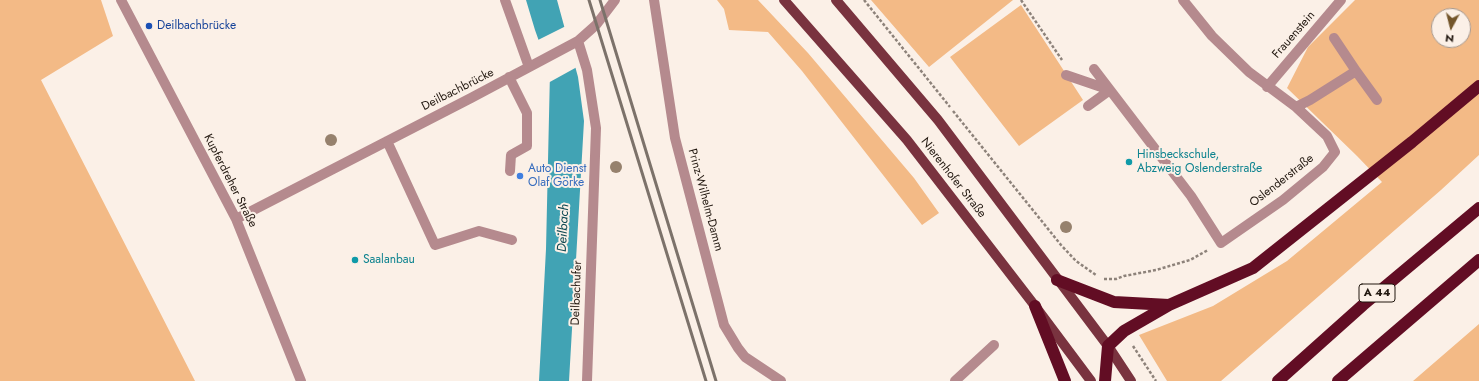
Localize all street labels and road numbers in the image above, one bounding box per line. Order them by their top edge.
street label: Frauenstein [1270,8,1318,62]
street label: Deilbachbrücke [419,66,497,114]
street label: Kupferdreher Straße [200,132,260,230]
street label: Nierenhofer Straße [917,135,989,221]
street label: Prinz-Wilhelm-Damm [684,147,726,253]
street label: Oslenderstraße [1247,152,1317,210]
street label: Deilbachufer [569,260,585,326]
road number: A 44 [1359,284,1395,302]

